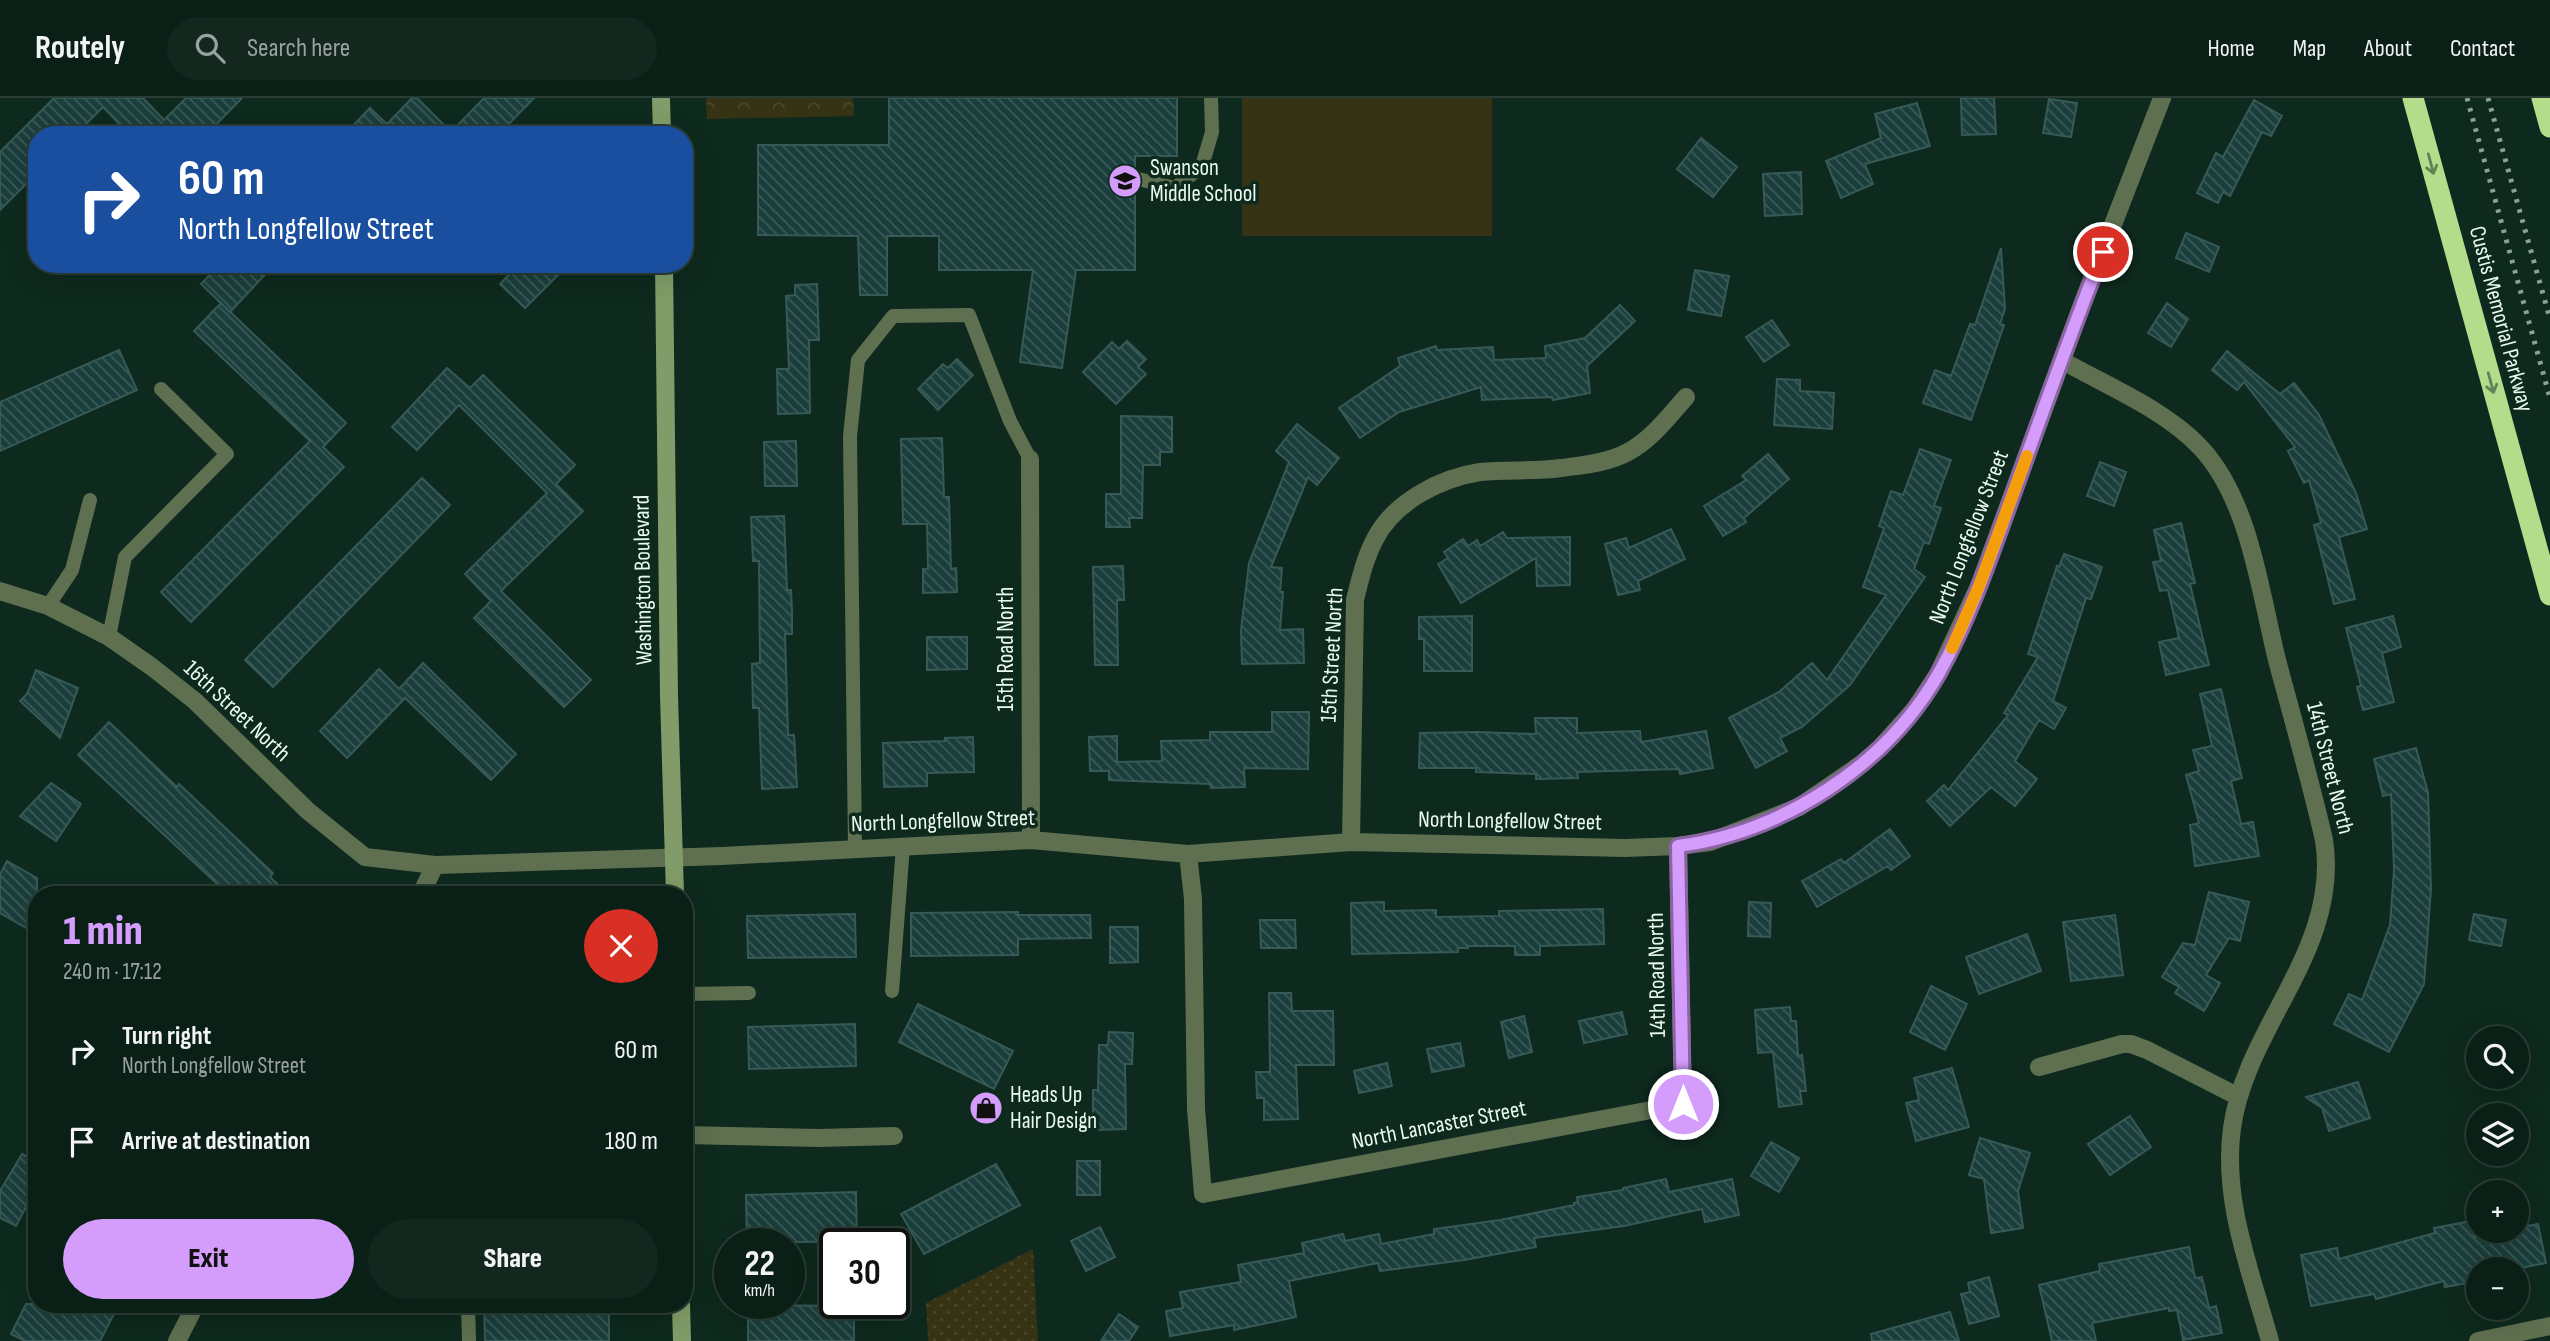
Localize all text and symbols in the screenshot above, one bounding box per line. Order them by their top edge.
search box [167,17,657,80]
text: Routely [35,28,125,68]
icon: search [191,29,229,67]
text: Search here [247,33,350,64]
text: Home [2207,34,2255,63]
text: Map [2293,34,2326,63]
text: About [2364,34,2412,63]
text: Contact [2450,34,2515,63]
text: 60 m [178,150,265,209]
one-way arrow [2425,152,2438,175]
icon: right [63,154,154,245]
place label: Swanson Middle School [1150,154,1257,208]
school or university icon: Swanson Middle School [1106,162,1144,200]
text: North Longfellow Street [178,210,434,249]
pin [2073,222,2133,282]
street label: Custis Memorial Parkway [2463,223,2539,415]
icon: arrive [2084,233,2122,271]
one-way arrow [2486,372,2499,394]
street label: North Longfellow Street [1923,446,2015,628]
street label: Washington Boulevard [628,495,658,665]
street label: 15th Road North [992,587,1020,711]
street label: 15th Street North [1314,587,1350,723]
street label: 16th Street North [178,654,296,768]
street label: 14th Street North [2300,699,2360,837]
street label: North Longfellow Street [851,804,1035,838]
street label: North Longfellow Street [1418,805,1602,837]
text: 1 min [63,906,143,957]
button: close [584,909,658,983]
street label: 14th Road North [1642,912,1672,1038]
text: 240 m · 17:12 [63,958,162,986]
text: Turn right [122,1021,211,1052]
map controls [2466,1026,2529,1320]
button: search [2466,1026,2529,1089]
icon: right [63,1032,101,1070]
text: 60 m [614,1035,658,1066]
text: North Longfellow Street [122,1052,306,1080]
position arrow [1646,1067,1720,1141]
place label: Heads Up Hair Design [1010,1081,1097,1135]
shop icon: Heads Up Hair Design [967,1089,1005,1127]
street label: North Lancaster Street [1350,1094,1528,1156]
button: layers [2466,1103,2529,1166]
icon: arrive [63,1123,101,1161]
text: Arrive at destination [122,1126,310,1157]
text: 180 m [605,1126,658,1157]
button: + [2466,1180,2529,1243]
button: Exit [63,1219,354,1299]
button: Share [368,1219,658,1299]
speed limit sign: 30 [819,1228,910,1319]
text: 22 [744,1243,775,1286]
button: − [2466,1257,2529,1320]
text: km/h [744,1280,775,1301]

